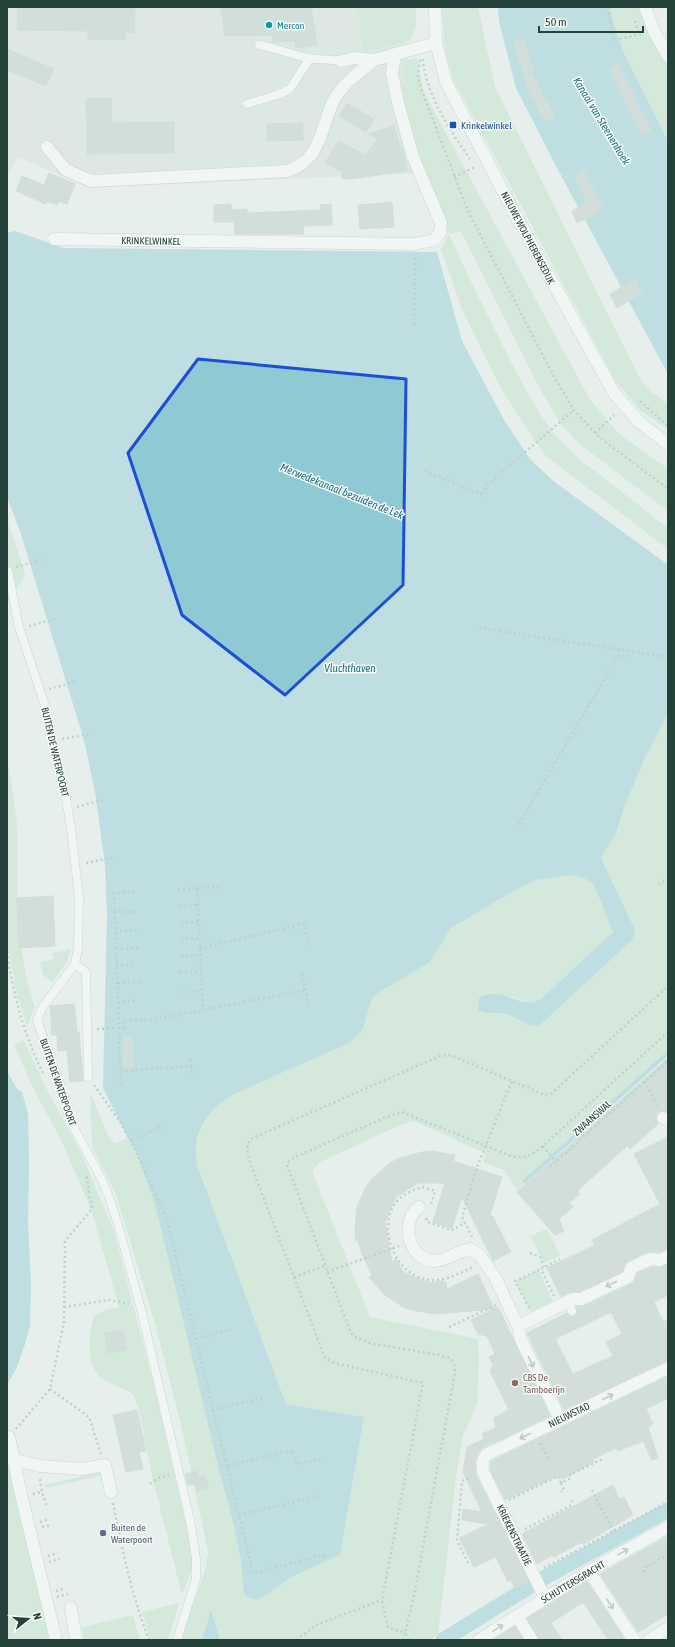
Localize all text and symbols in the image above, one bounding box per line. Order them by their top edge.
scale bar [539,8,643,34]
text: 50 m [545,15,567,29]
marker: Mercon [264,20,274,30]
place label: Mercon [277,20,305,31]
water label: Kanaal van Steenenhoek [571,75,633,167]
marker: Krinkelwinkel [448,120,458,130]
place label: Krinkelwinkel [461,120,512,131]
street label: NIEUWE WOLPHERENSEDIJK [499,190,557,286]
street label: KRINKELWINKEL [121,235,181,247]
water label: Merwedekanaal bezuiden de Lek [279,461,405,521]
water label: Vluchthaven [324,662,376,674]
street label: BUITEN DE WATERPOORT [39,706,71,798]
street label: BUITEN DE WATERPOORT [38,1037,78,1128]
street label: ZWAANSWAL [571,1098,613,1138]
one-way arrow [606,1281,618,1288]
one-way arrow [528,1356,536,1368]
place label: CBS De Tamboerijn [523,1372,565,1395]
marker: CBS De Tamboerijn [510,1378,520,1388]
one-way arrow [601,1393,613,1400]
street label: NIEUWSTAD [547,1400,592,1430]
one-way arrow [519,1433,531,1440]
street label: KRIEKENSTRAATJE [495,1503,534,1568]
place label: Buiten de Waterpoort [111,1522,153,1545]
marker: Buiten de Waterpoort [98,1528,108,1538]
one-way arrow [617,1548,629,1556]
street label: SCHUTTERSGRACHT [539,1558,607,1605]
one-way arrow [606,1598,614,1609]
north arrow [8,1599,48,1639]
text: N [31,1611,44,1621]
one-way arrow [492,1624,503,1632]

